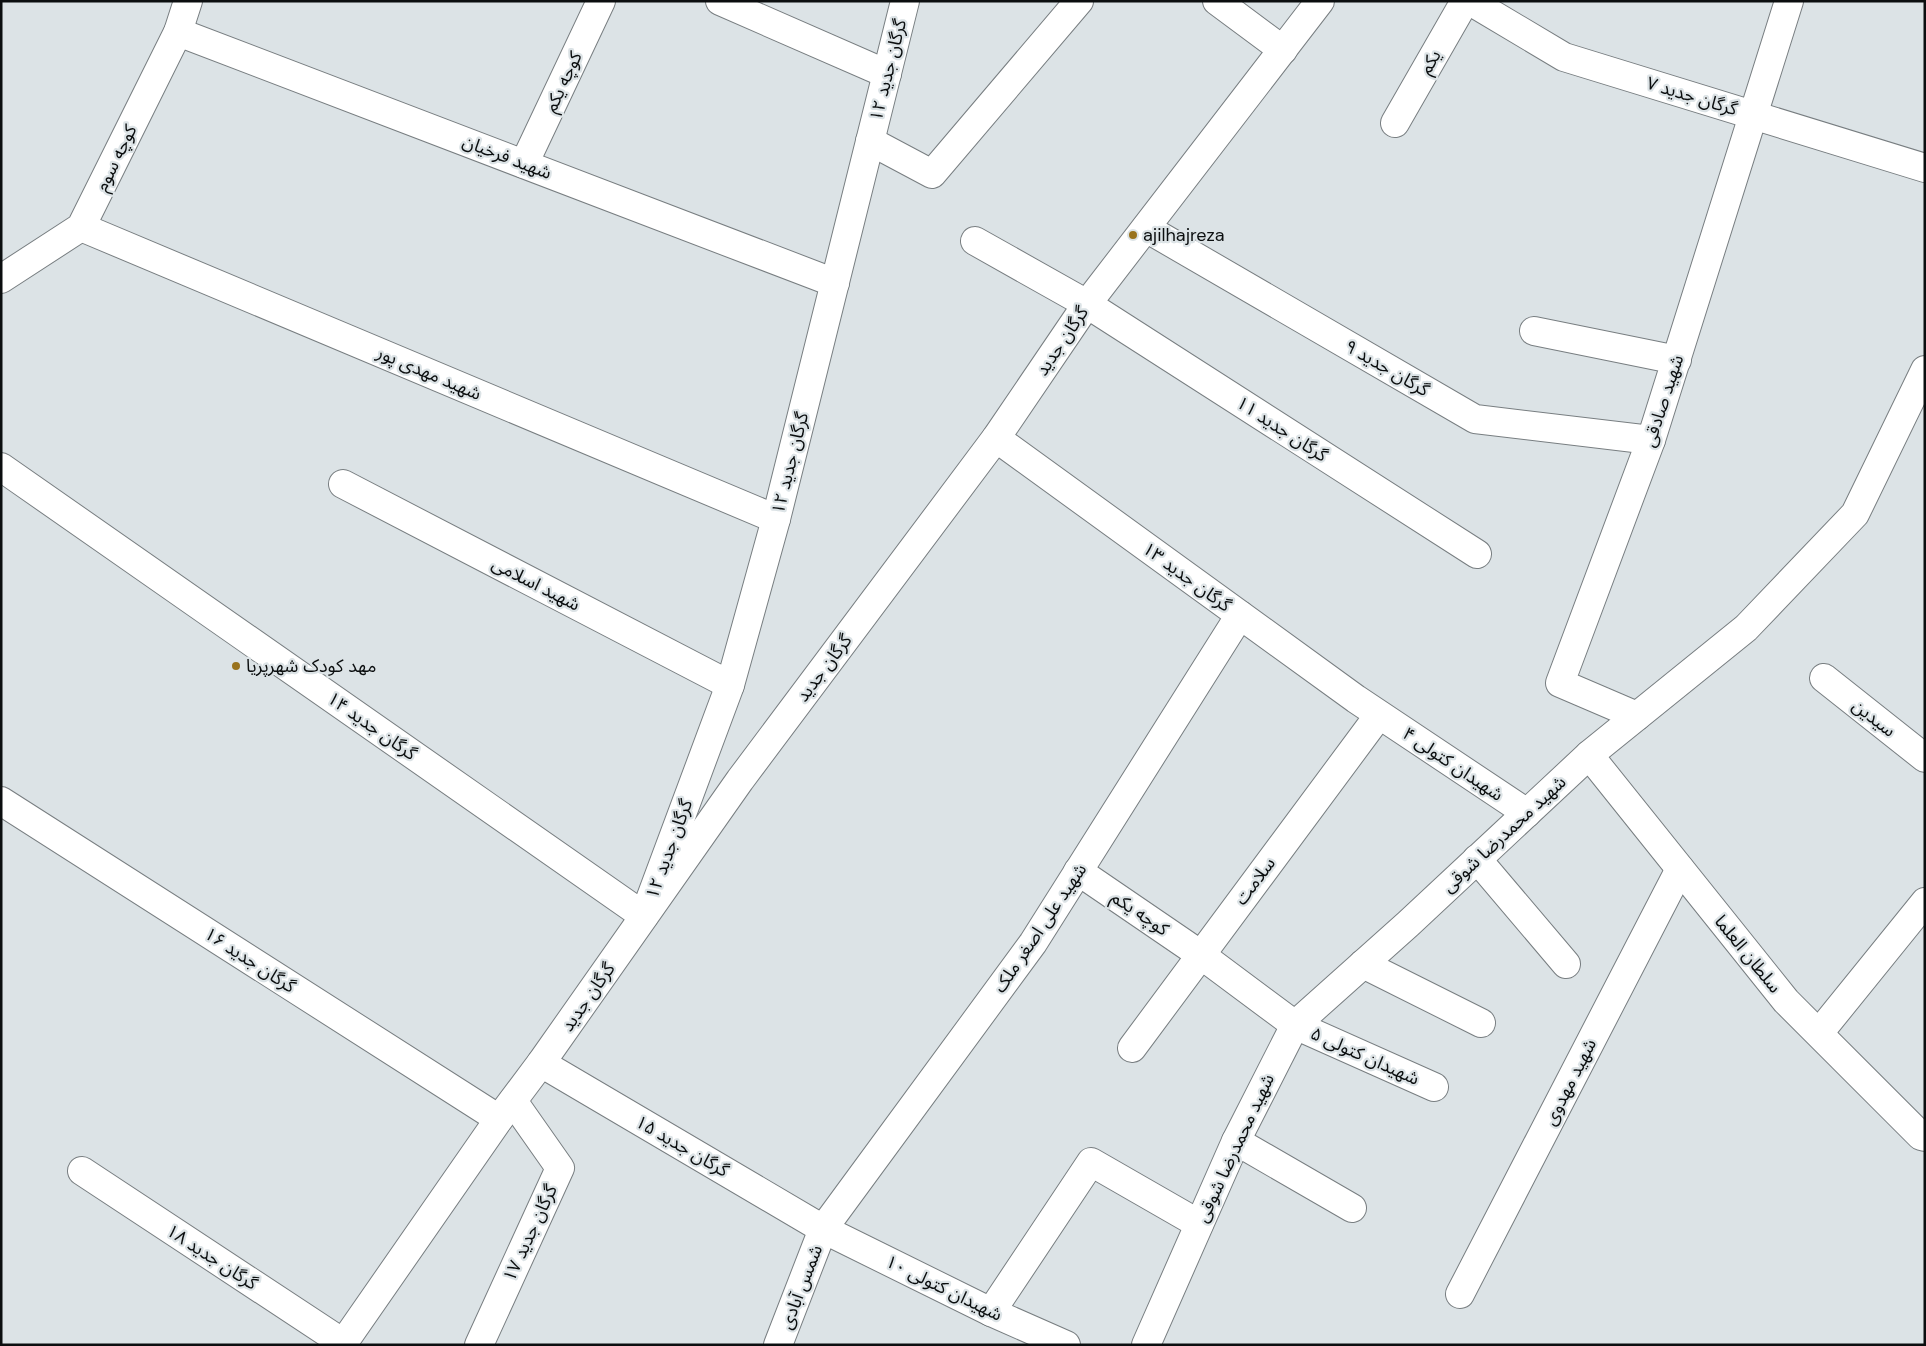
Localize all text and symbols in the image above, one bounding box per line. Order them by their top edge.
street label: گرگان جدید ۱۲ [864,16,912,123]
street label: یکم [1413,45,1447,79]
street label: کوچه یکم [538,47,589,117]
street label: گرگان جدید ۷ [1644,71,1741,121]
street label: کوچه سوم [90,120,144,196]
street label: شهید فرخیان [459,129,555,185]
place label: ajilhajreza [1143,223,1225,247]
marker: ajilhajreza [1127,229,1139,241]
street label: گرگان جدید [1030,301,1094,380]
street label: گرگان جدید ۹ [1340,334,1434,402]
street label: شهید مهدی پور [372,340,485,406]
street label: شهید صادقی [1637,352,1689,450]
street label: گرگان جدید ۱۱ [1232,391,1333,468]
street label: گرگان جدید ۱۲ [766,409,814,516]
street label: گرگان جدید ۱۳ [1138,537,1237,618]
street label: شهید اسلامی [488,551,584,617]
street label: گرگان جدید [791,629,858,707]
place label: مهد کودک شهرپریا [246,654,376,678]
marker: مهد کودک شهرپریا [230,660,242,672]
street label: گرگان جدید ۱۴ [322,686,422,766]
street label: سیدین [1847,693,1901,743]
street label: ۴ شهیدان کتولی [1398,721,1508,807]
street label: شهید محمدرضا شوقی [1437,770,1571,898]
street label: گرگان جدید ۱۲ [640,795,698,902]
street label: سلامت [1229,852,1281,910]
street label: شهید علی اصغر ملک [988,859,1092,997]
street label: کوچه یکم [1106,885,1174,942]
street label: سلطان العلما [1709,910,1787,998]
street label: گرگان جدید ۱۶ [200,922,301,999]
street label: گرگان جدید [556,957,621,1036]
street label: ۵ شهیدان کتولی [1307,1021,1423,1091]
street label: شهید مهدوی [1538,1035,1602,1129]
street label: شهید محمدرضا شوقی [1190,1070,1280,1226]
street label: ۱۵ گرگان جدید [631,1110,734,1183]
street label: ۱۷ گرگان جدید [497,1180,563,1285]
street label: ۱۸ گرگان جدید [162,1219,263,1296]
street label: شمس آبادی [774,1241,828,1333]
street label: ۱۰ شهیدان کتولی [882,1249,1006,1327]

